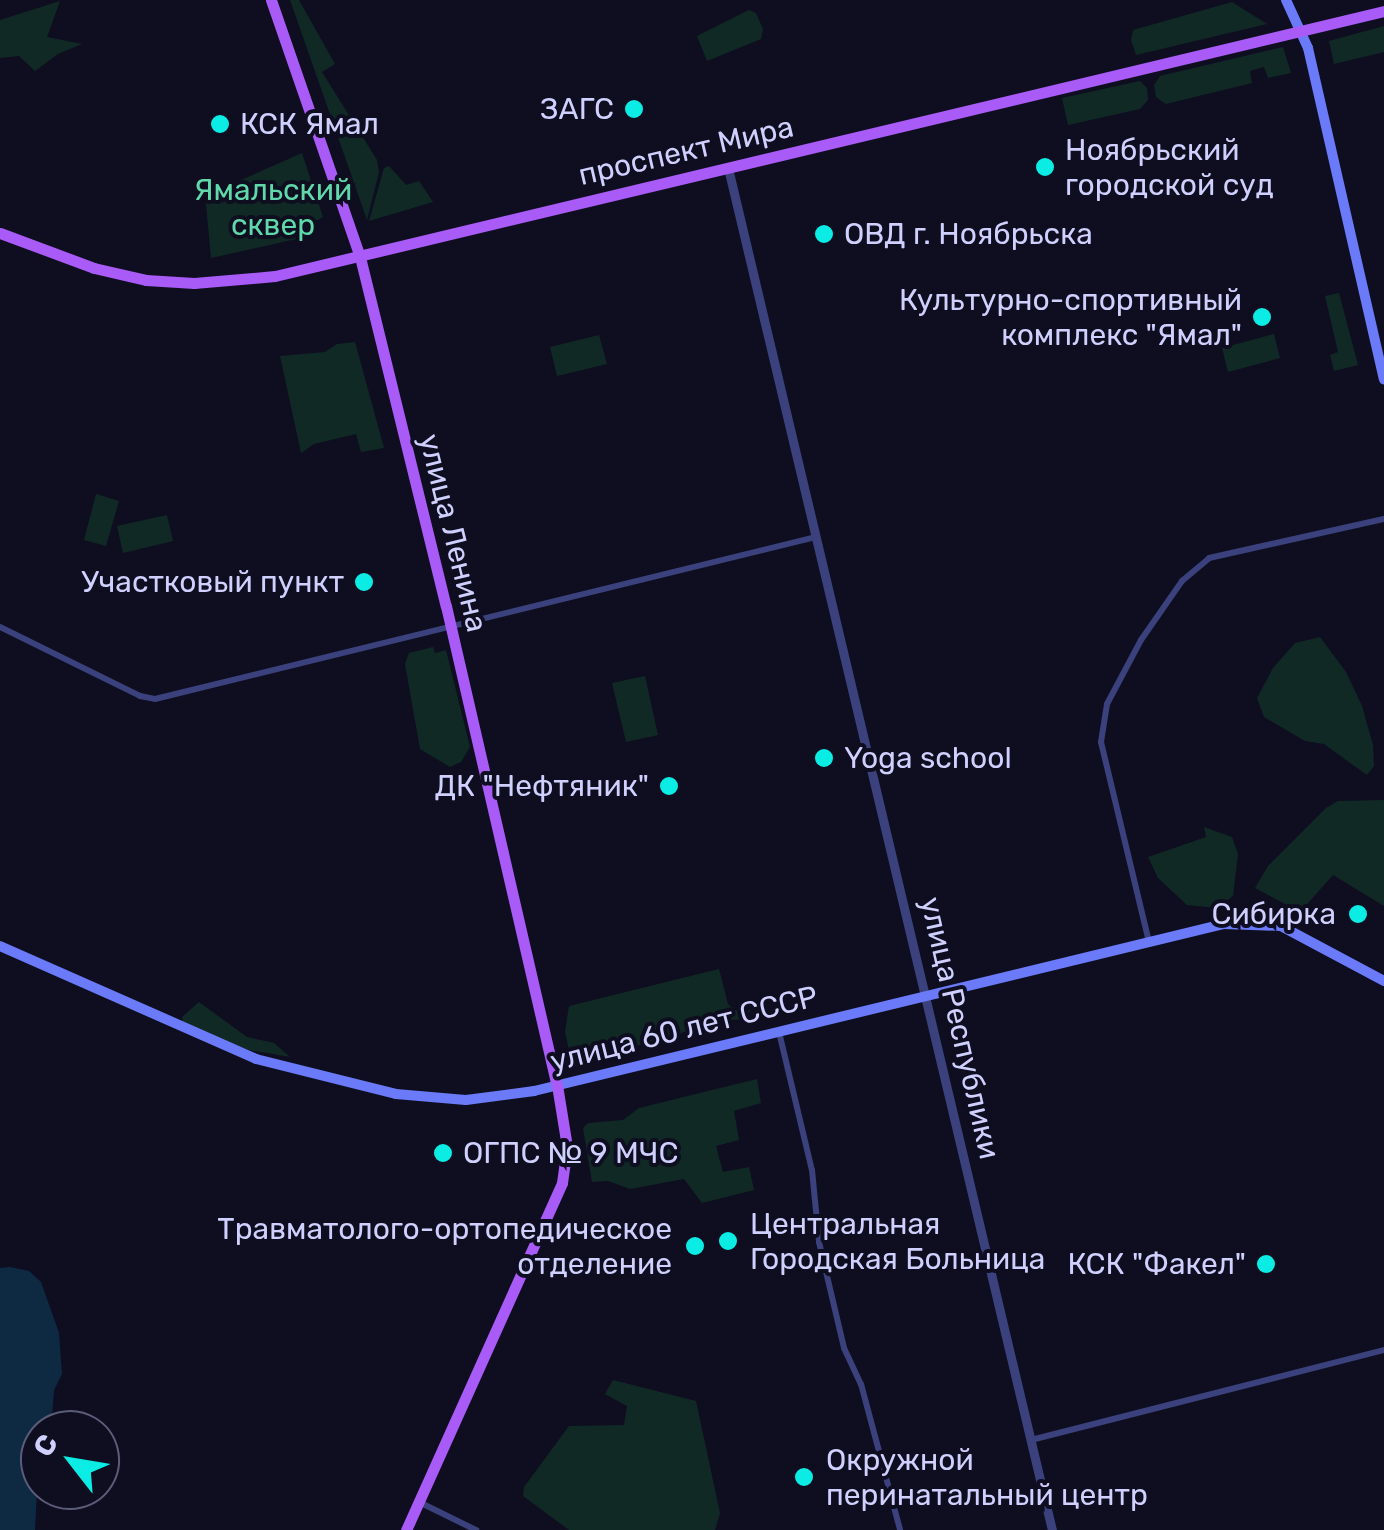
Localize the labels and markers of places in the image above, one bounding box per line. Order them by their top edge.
place label: ЗАГС [540,91,614,127]
marker: ЗАГС [623,98,645,120]
place label: КСК Ямал [240,106,379,142]
marker: КСК Ямал [209,113,231,135]
place label: Ноябрьский городской суд [1065,132,1274,202]
marker: Ноябрьский городской суд [1034,156,1056,178]
place label: ОВД г. Ноябрьска [844,216,1093,252]
marker: ОВД г. Ноябрьска [813,223,835,245]
place label: Культурно-спортивный комплекс "Ямал" [899,282,1242,352]
marker: Культурно-спортивный комплекс "Ямал" [1251,306,1273,328]
place label: Участковый пункт [81,564,344,600]
marker: Участковый пункт [353,571,375,593]
place label: Yoga school [844,740,1012,776]
marker: Yoga school [813,747,835,769]
place label: ДК "Нефтяник" [435,768,649,804]
marker: ДК "Нефтяник" [658,775,680,797]
place label: Сибирка [1212,896,1336,932]
marker: Сибирка [1345,901,1371,927]
place label: ОГПС № 9 МЧС [463,1135,678,1171]
marker: ОГПС № 9 МЧС [432,1142,454,1164]
place label: Центральная Городская Больница [750,1206,1045,1276]
place label: Травматолого-ортопедическое отделение [217,1211,672,1282]
marker: Центральная Городская Больница [715,1228,741,1254]
marker: Травматолого-ортопедическое отделение [682,1233,708,1259]
place label: КСК "Факел" [1067,1246,1246,1282]
marker: КСК "Факел" [1255,1253,1277,1275]
place label: Окружной перинатальный центр [826,1442,1148,1512]
marker: Окружной перинатальный центр [791,1464,817,1490]

